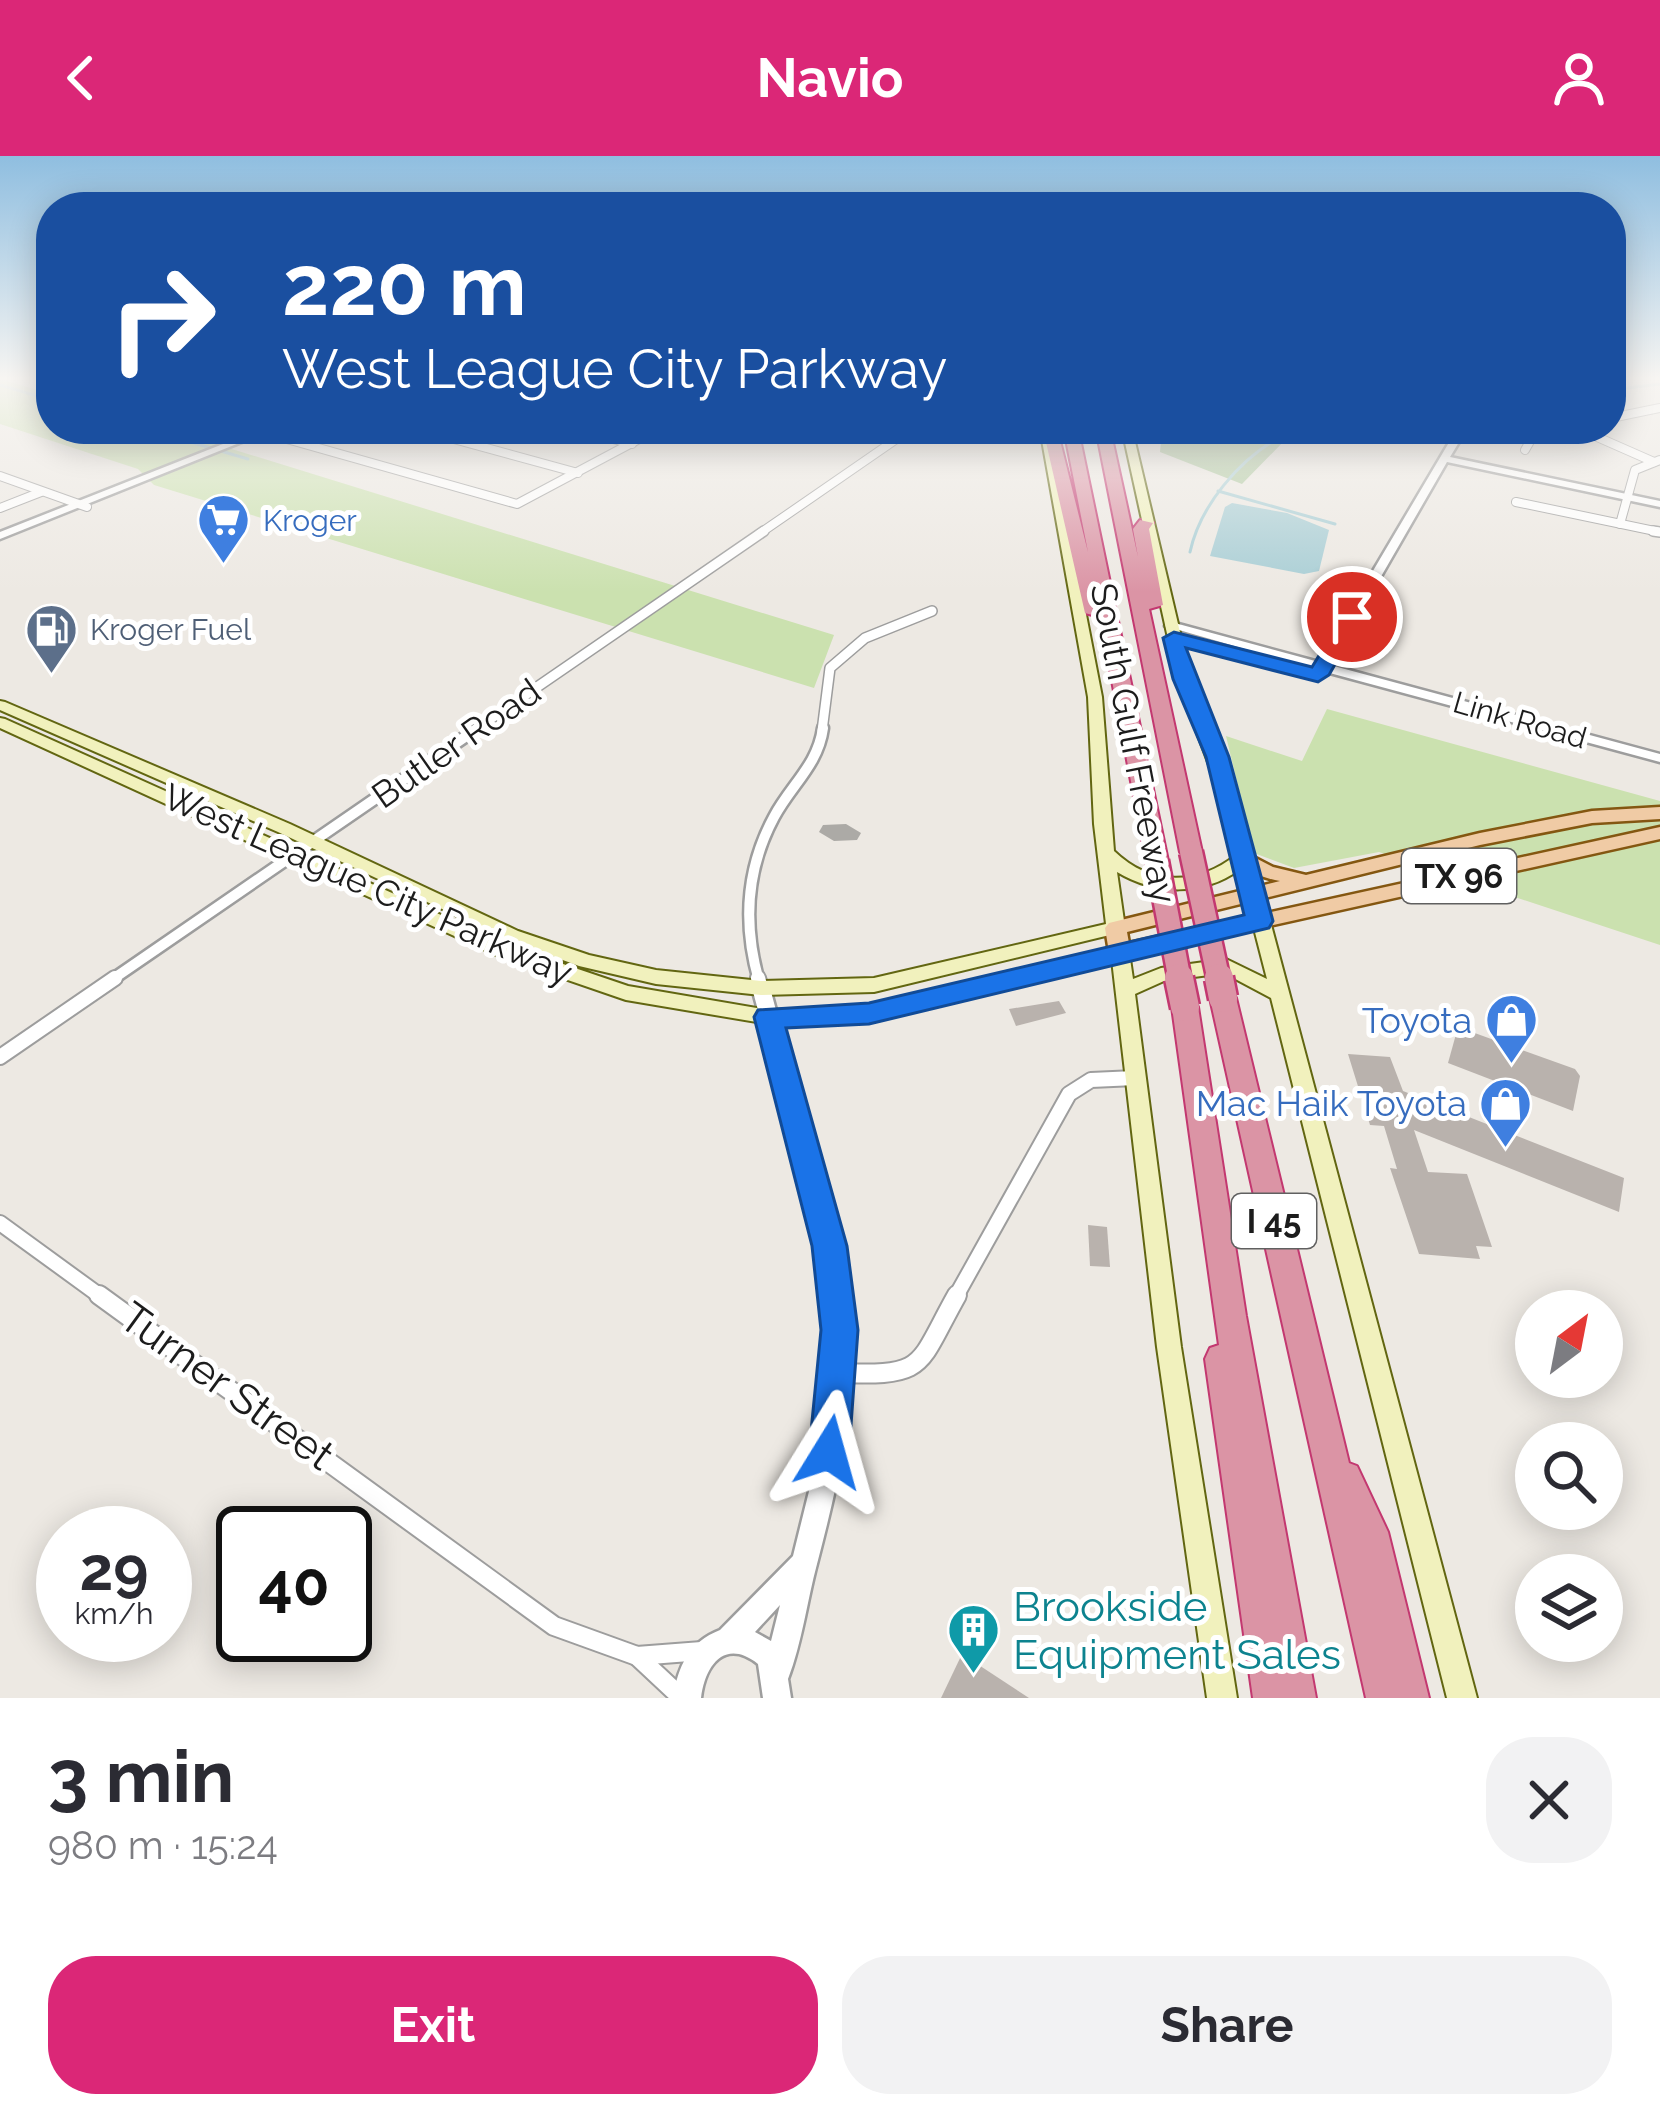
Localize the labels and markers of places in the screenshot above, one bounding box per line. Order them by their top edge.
supermarket icon: Kroger [196,492,252,566]
place label: Kroger [263,503,357,538]
pin [1301,566,1403,668]
fuel station icon: Kroger Fuel [23,601,79,675]
place label: Kroger Fuel [90,612,252,647]
shop icon: Toyota [1483,992,1539,1066]
place label: Toyota [1362,999,1472,1041]
shop icon: Mac Haik Toyota [1478,1075,1534,1149]
place label: Mac Haik Toyota [1196,1082,1467,1124]
place label: Brookside Equipment Sales [1013,1582,1341,1679]
building icon: Brookside Equipment Sales [946,1602,1002,1676]

